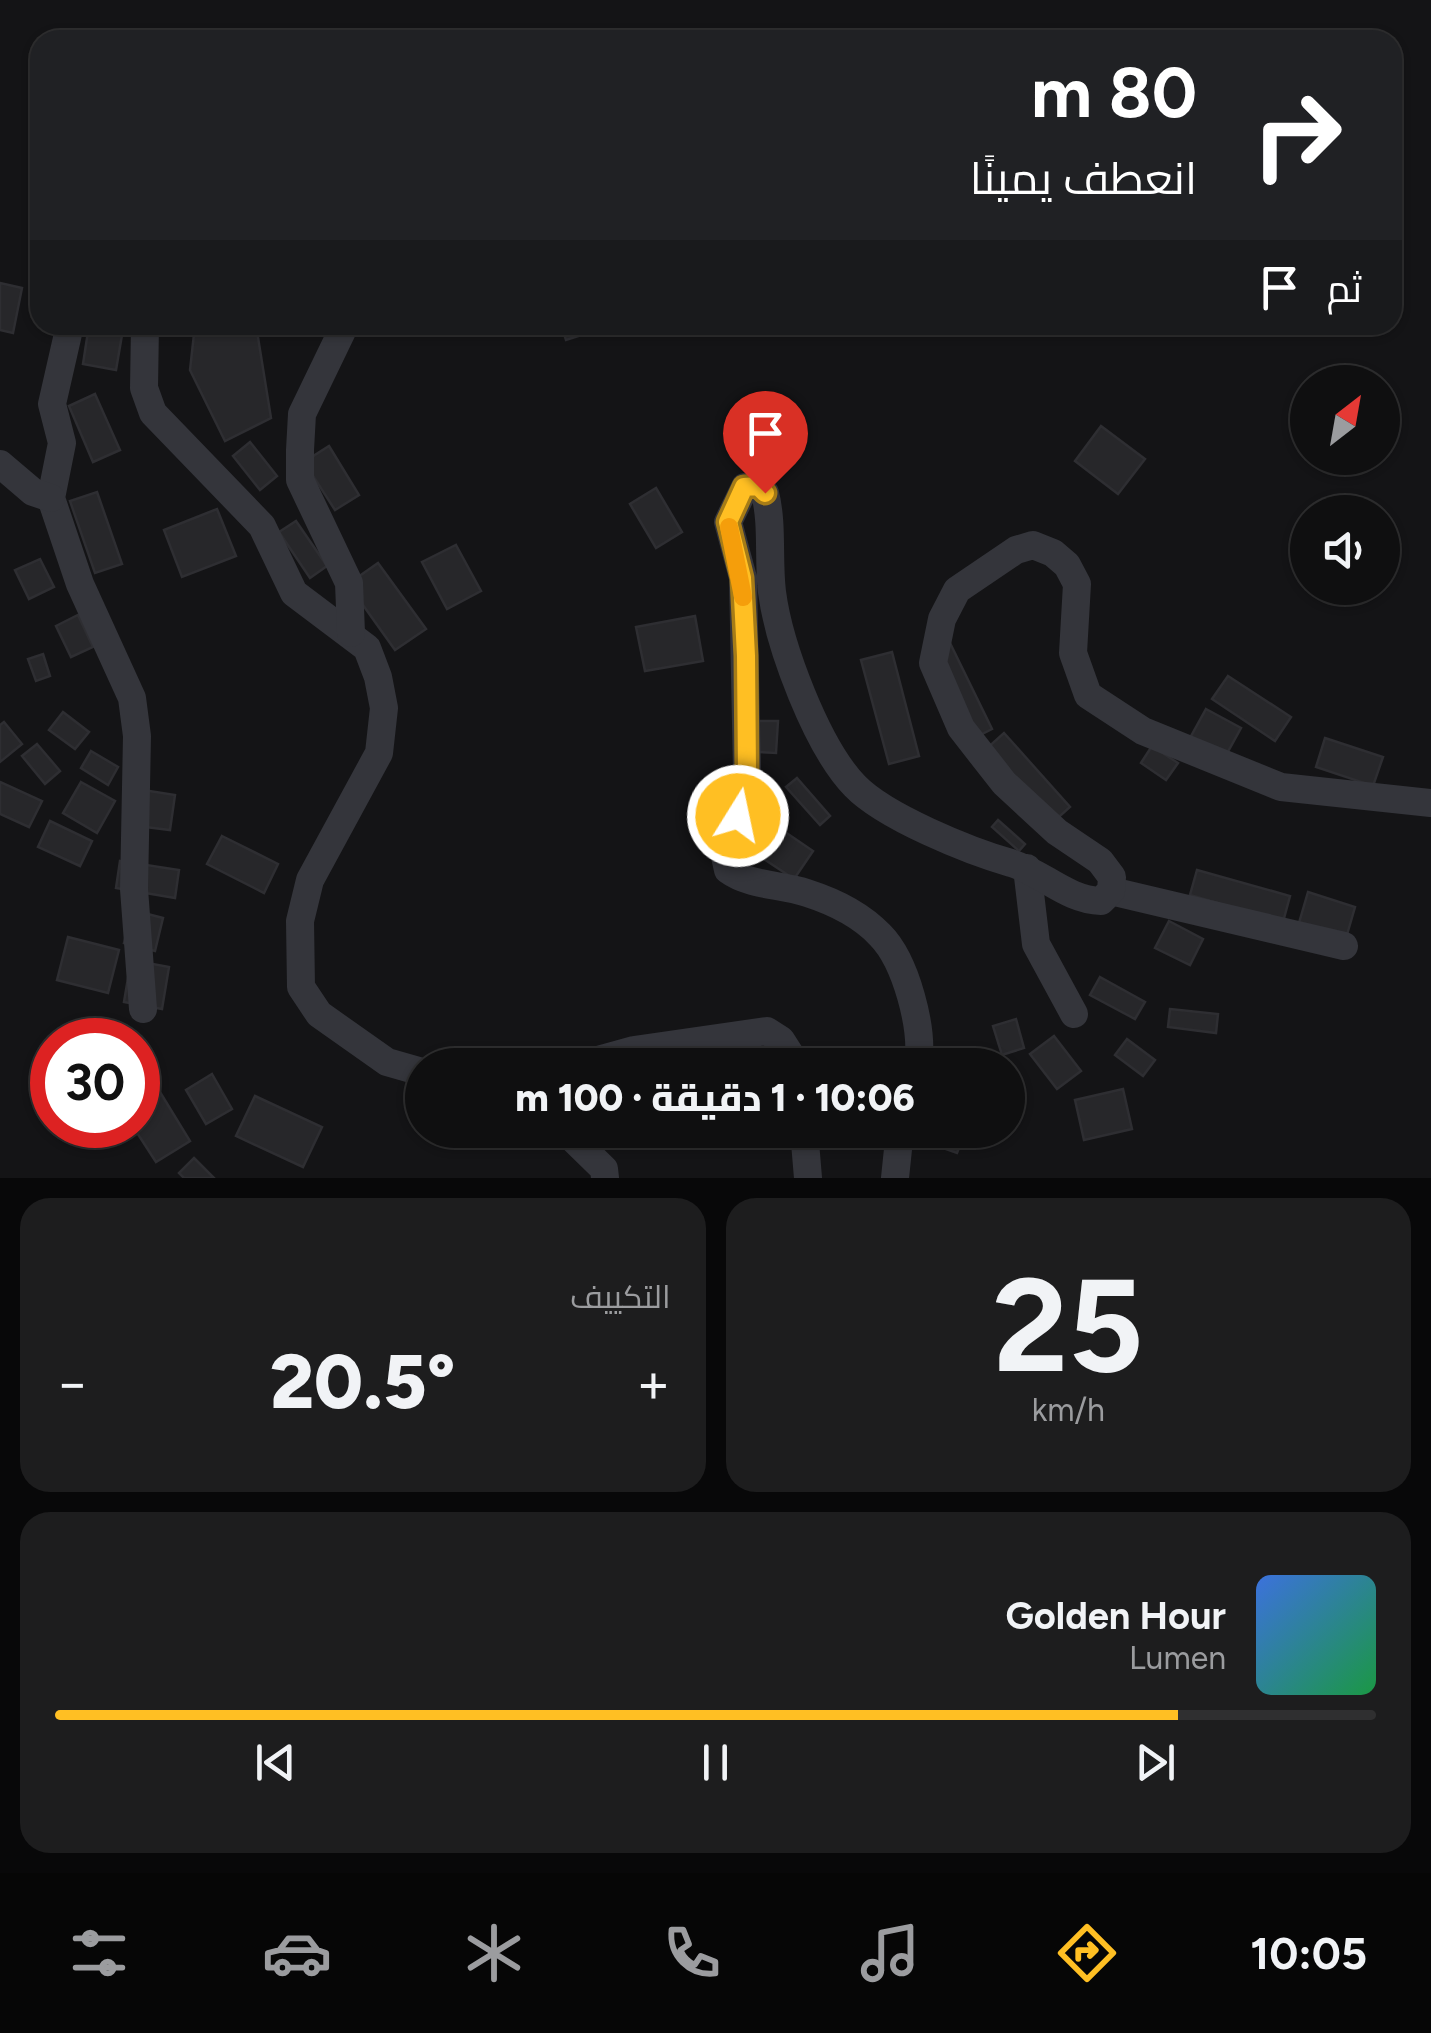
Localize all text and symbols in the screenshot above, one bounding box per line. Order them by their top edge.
text: 80 m [1031,50,1197,135]
icon: right [1232,70,1362,200]
text: انعطف يمينًا [970,151,1197,205]
icon: arrive [1252,260,1307,315]
text: ثم [1327,266,1362,312]
north arrow [1290,365,1400,475]
map controls [1290,365,1400,605]
pin [723,391,808,494]
icon: arrive [738,406,793,461]
button: sound [1290,495,1400,605]
position arrow [686,764,790,868]
speed limit sign: 30 [30,1018,160,1148]
text: 10:06 · 1 دقيقة · 100 m [515,1075,915,1121]
text: 25 [993,1248,1144,1404]
text: التكييف [570,1278,671,1316]
text: 20.5° [270,1337,456,1427]
text: − [55,1350,89,1416]
text: + [636,1350,671,1416]
text: km/h [1032,1391,1105,1429]
text: Golden Hour [1005,1593,1226,1639]
text: Lumen [1129,1639,1226,1677]
icon: previous [248,1735,303,1790]
icon: pause [688,1735,743,1790]
icon: next [1128,1735,1183,1790]
icon: filters [64,1918,134,1988]
icon: car [262,1918,332,1988]
icon: climate [459,1918,529,1988]
icon: phone [657,1918,727,1988]
icon: music [855,1918,925,1988]
icon: directions [1052,1918,1122,1988]
text: 10:05 [1250,1926,1367,1980]

